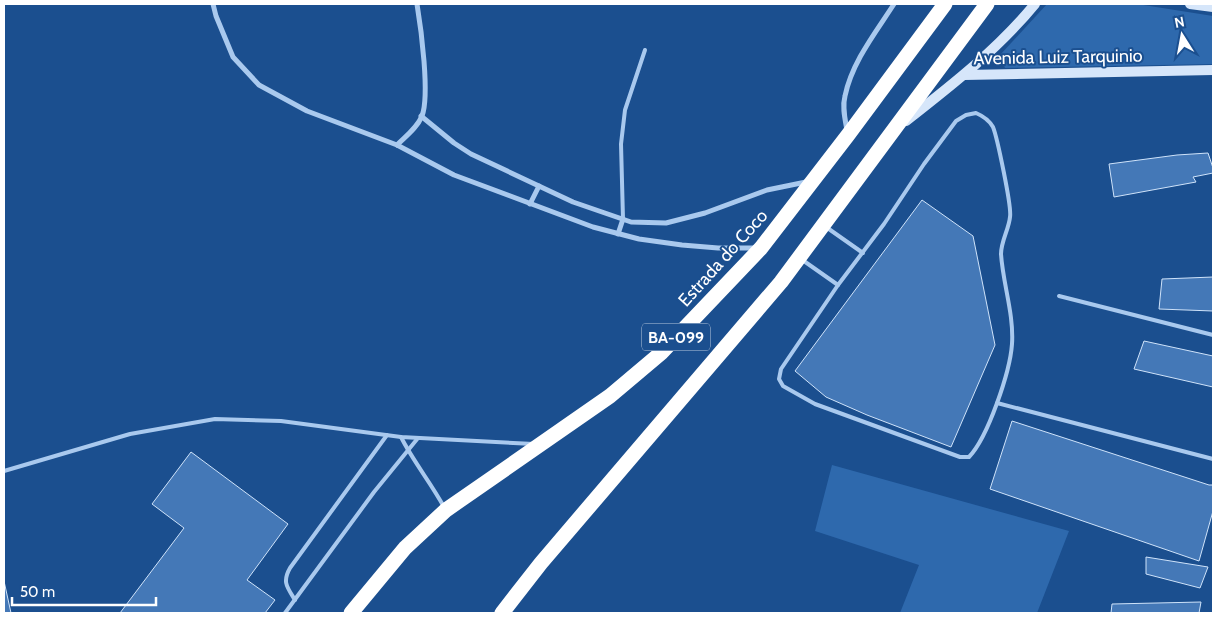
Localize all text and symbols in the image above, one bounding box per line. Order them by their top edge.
north arrow [1157,10,1207,60]
text: N [1173,12,1186,32]
street label: Avenida Luiz Tarquinio [973,45,1143,69]
street label: Estrada do Coco [674,205,772,311]
road number: BA-099 [642,324,710,351]
scale bar [12,574,156,606]
text: 50 m [20,583,55,601]

